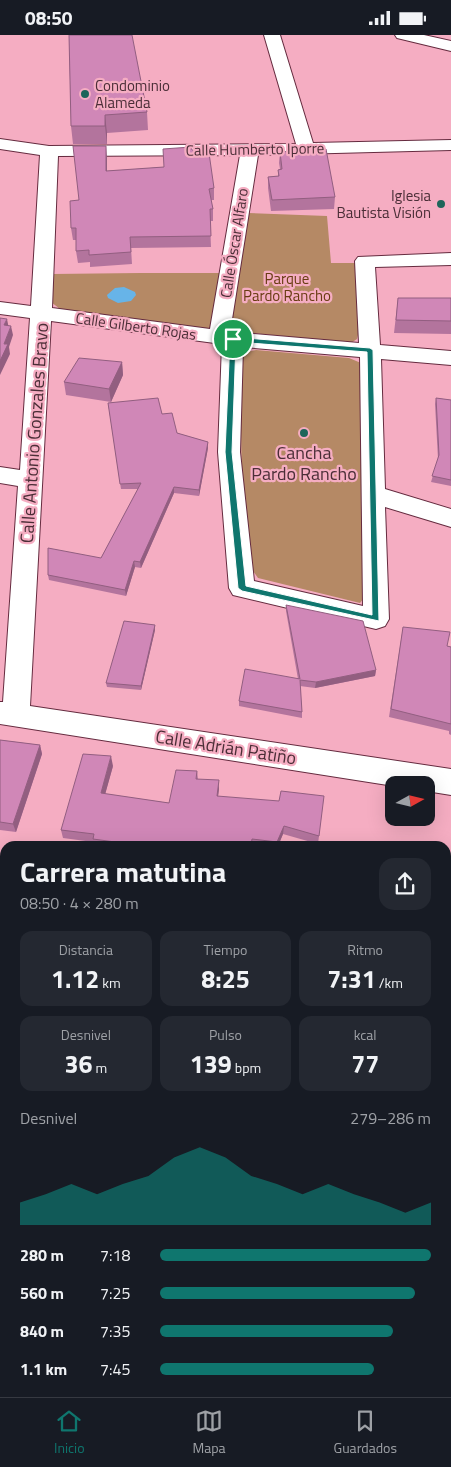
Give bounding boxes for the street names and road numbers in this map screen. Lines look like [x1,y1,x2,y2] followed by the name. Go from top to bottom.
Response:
[186,136,324,162] street label: Calle Humberto Iporre
[214,186,254,299] street label: Calle Óscar Alfaro
[74,306,198,346] street label: Calle Gilberto Rojas
[13,322,55,544] street label: Calle Antonio Gonzales Bravo
[154,723,298,771] street label: Calle Adrián Patiño

